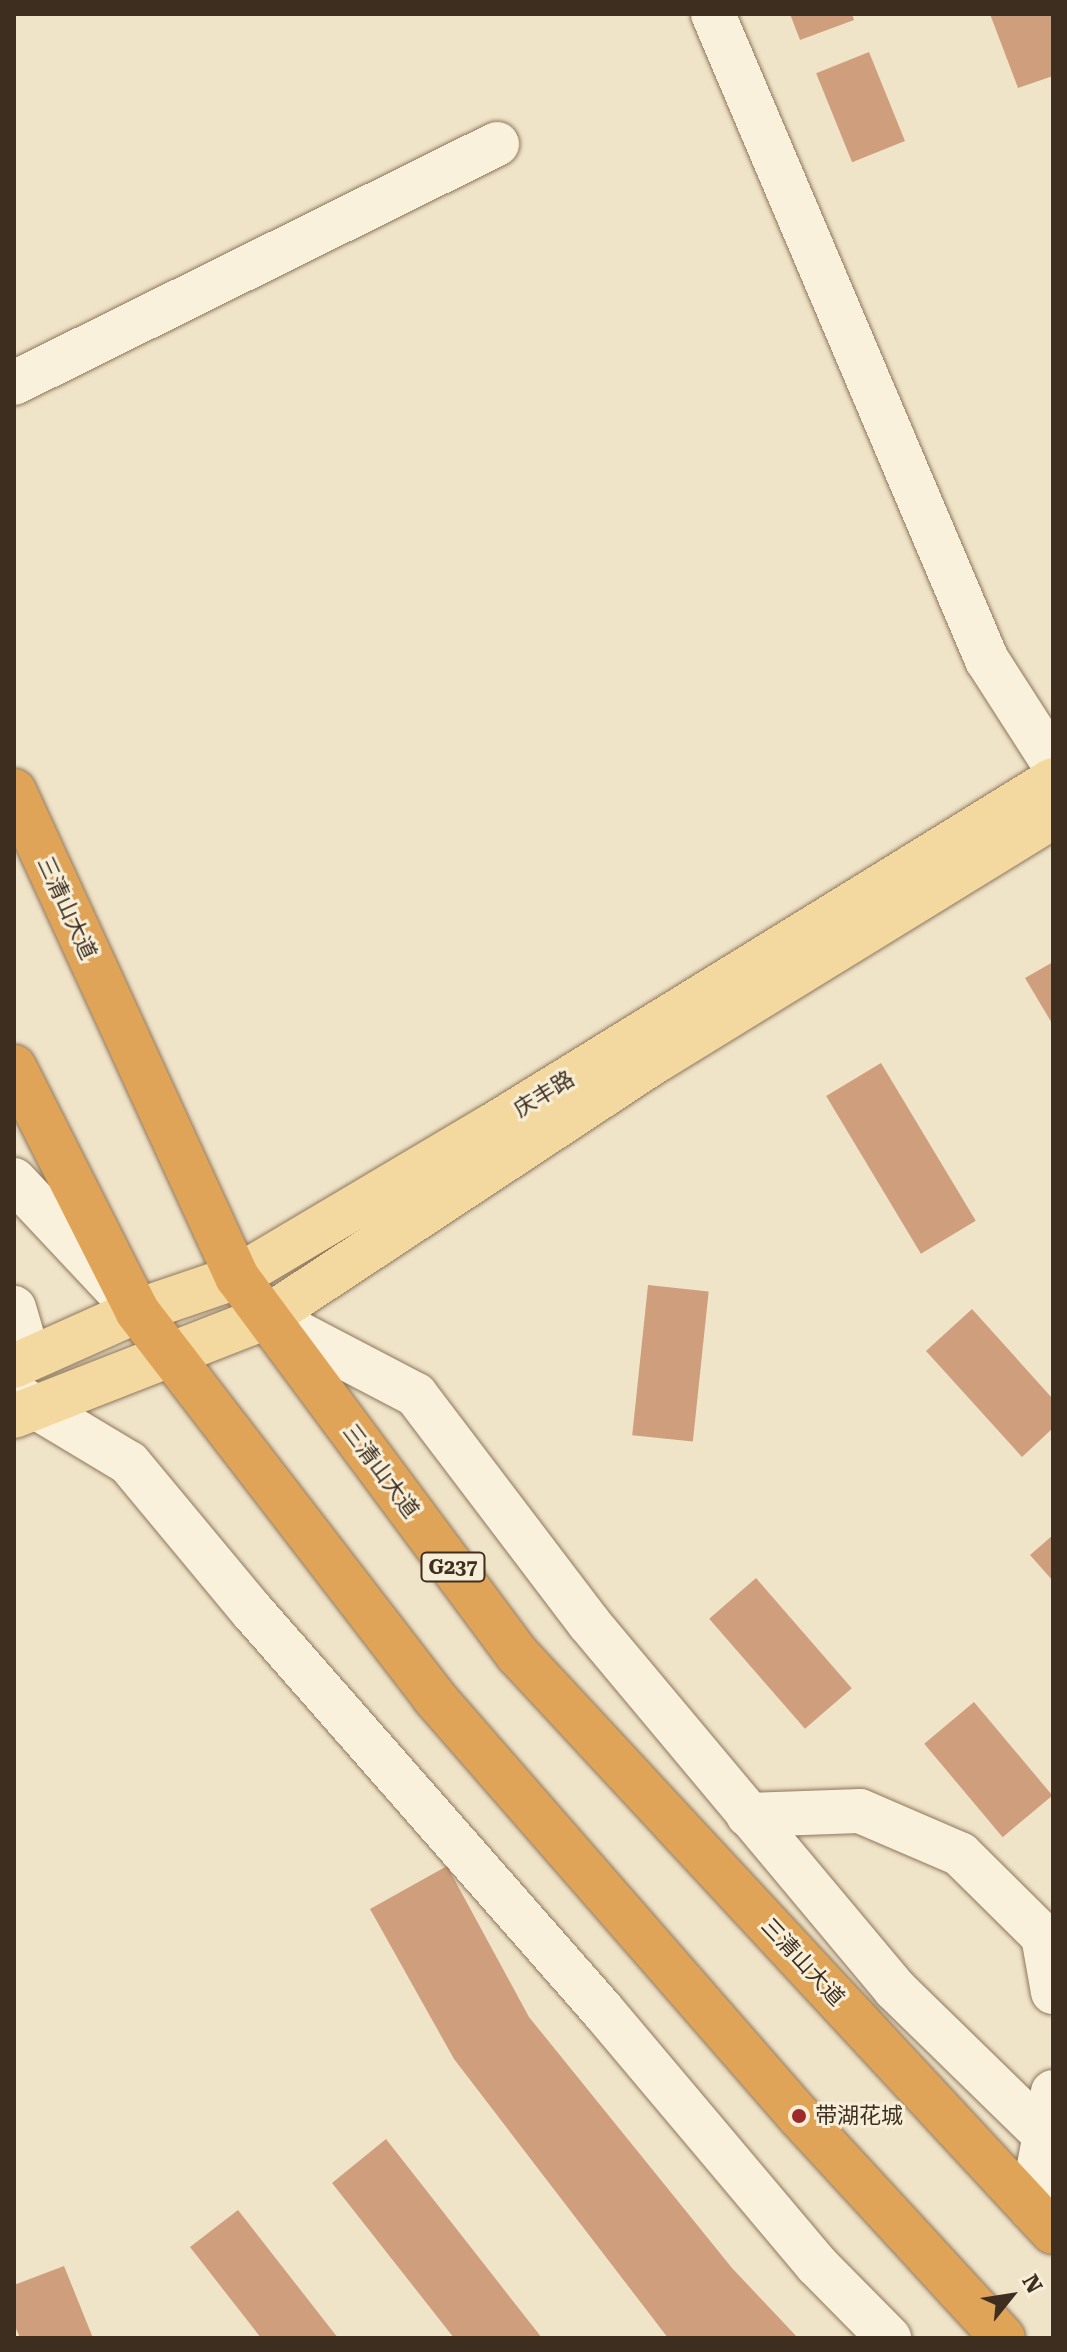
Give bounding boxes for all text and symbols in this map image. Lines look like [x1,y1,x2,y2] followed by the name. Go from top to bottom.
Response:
[32,853,102,963] street label: 三清山大道
[509,1065,579,1123] street label: 庆丰路
[337,1419,425,1523] street label: 三清山大道
[419,1551,487,1583] road number: G237
[756,1913,850,2011] street label: 三清山大道
[815,2103,903,2129] place label: 带湖花城
[790,2107,808,2125] marker: 带湖花城
[971,2256,1051,2336] north arrow
[1017,2270,1047,2297] text: N

